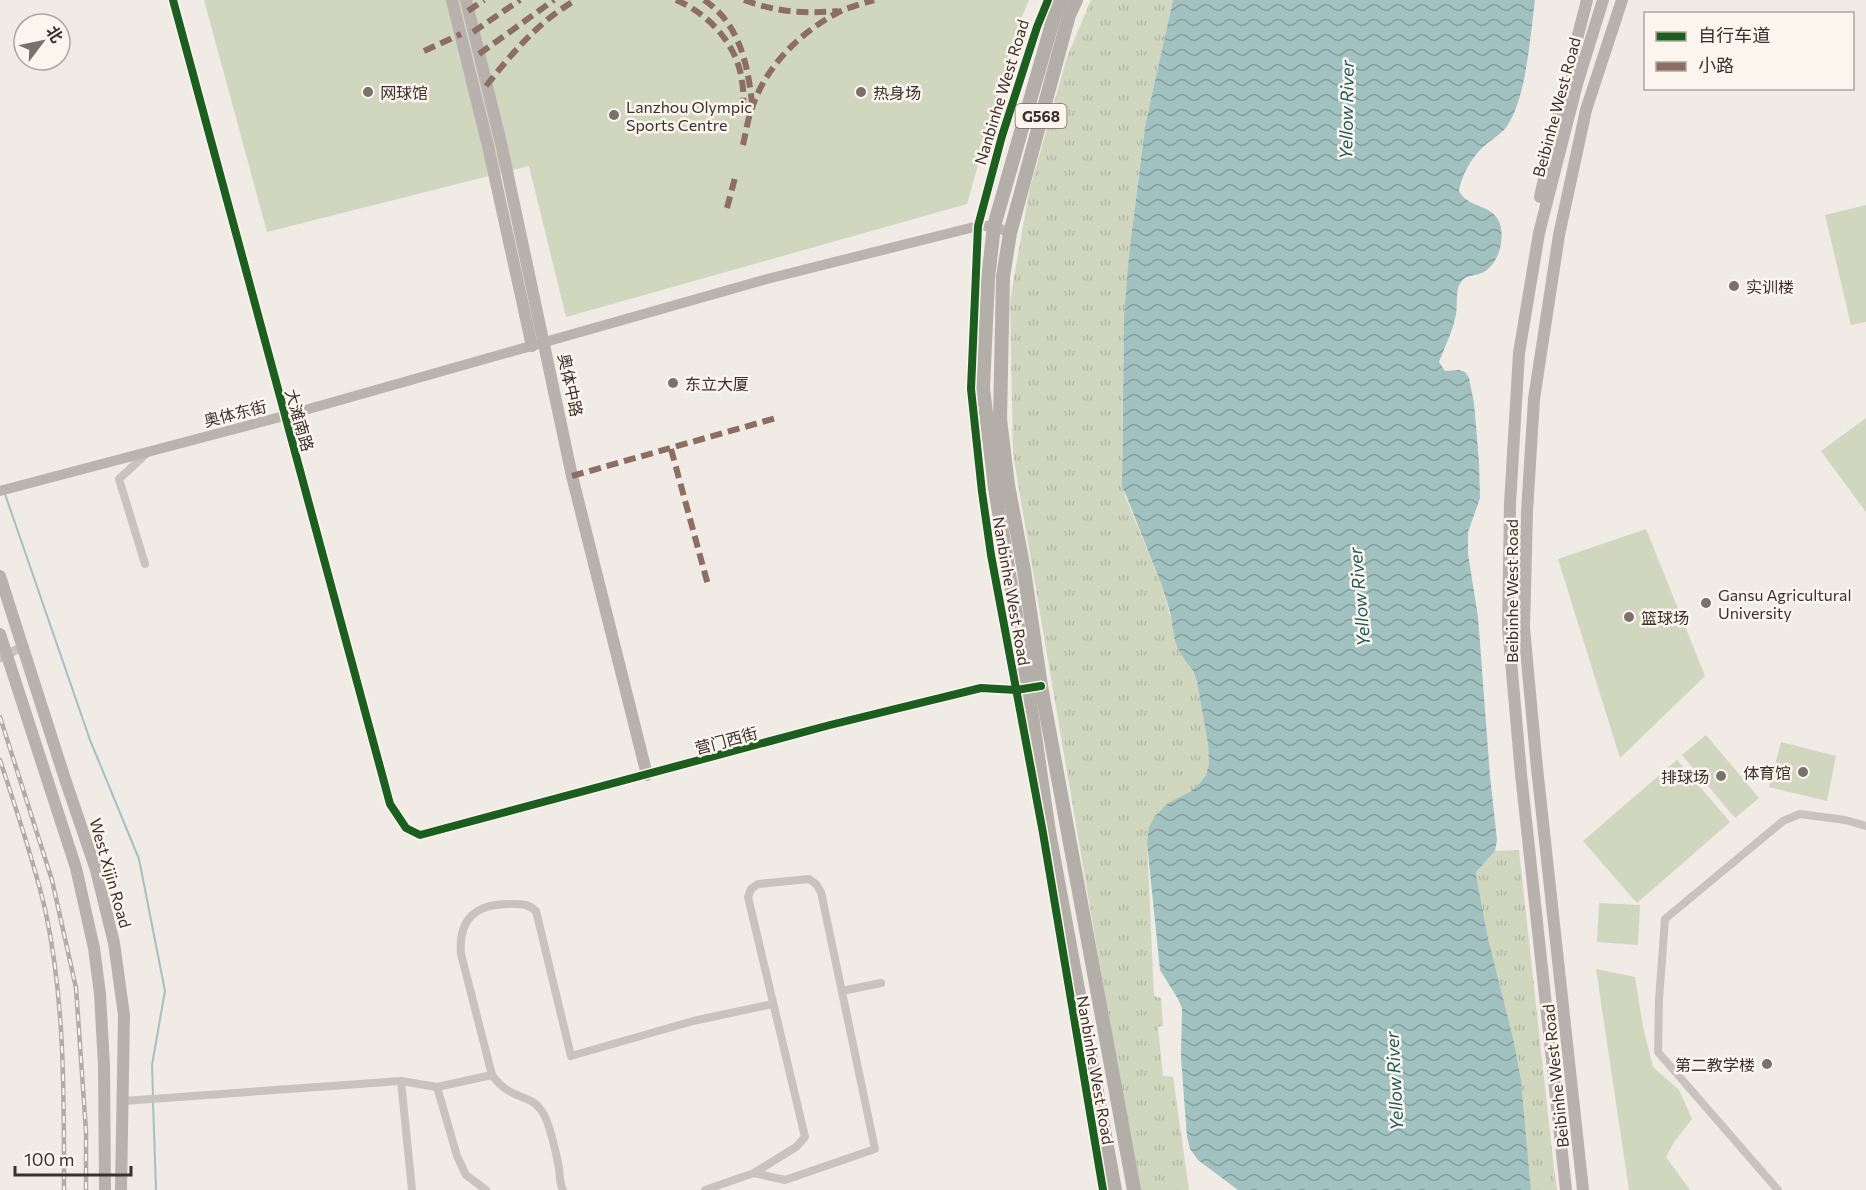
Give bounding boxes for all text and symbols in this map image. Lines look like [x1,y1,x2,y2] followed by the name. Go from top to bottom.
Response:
[12,12,72,72] north arrow
[1644,12,1854,90] legend
[970,17,1032,167] street label: Nanbinhe West Road
[43,22,67,46] text: 北
[1698,24,1770,46] text: 自行车道
[1528,35,1584,179] street label: Beibinhe West Road
[1698,54,1734,76] text: 小路
[1334,59,1358,160] water label: Yellow River
[380,83,428,102] place label: 网球馆
[873,83,921,102] place label: 热身场
[361,85,375,99] marker: 网球馆
[854,85,868,99] marker: 热身场
[626,97,752,134] place label: Lanzhou Olympic Sports Centre
[1016,104,1066,128] road number: G568
[607,108,621,122] marker: Lanzhou Olympic Sports Centre
[1746,277,1794,296] place label: 实训楼
[1727,279,1741,293] marker: 实训楼
[555,352,587,418] street label: 奥体中路
[685,374,749,393] place label: 东立大厦
[666,376,680,390] marker: 东立大厦
[282,387,318,453] street label: 大滩南路
[202,396,268,430] street label: 奥体东街
[990,515,1034,667] street label: Nanbinhe West Road
[1502,519,1521,663] street label: Beibinhe West Road
[1344,546,1374,647] water label: Yellow River
[1718,585,1851,622] place label: Gansu Agricultural University
[1699,596,1713,610] marker: Gansu Agricultural University
[1641,608,1689,627] place label: 篮球场
[1622,610,1636,624] marker: 篮球场
[693,723,759,757] street label: 营门西街
[1743,763,1791,782] place label: 体育馆
[1796,765,1810,779] marker: 体育馆
[1661,767,1709,786] place label: 排球场
[1714,769,1728,783] marker: 排球场
[86,816,136,930] street label: West Xijin Road
[1074,994,1118,1146] street label: Nanbinhe West Road
[1538,1003,1572,1149] street label: Beibinhe West Road
[1380,1030,1408,1131] water label: Yellow River
[1675,1055,1755,1074] place label: 第二教学楼
[1760,1057,1774,1071] marker: 第二教学楼
[15,1139,130,1177] scale bar
[24,1148,74,1170] text: 100 m

